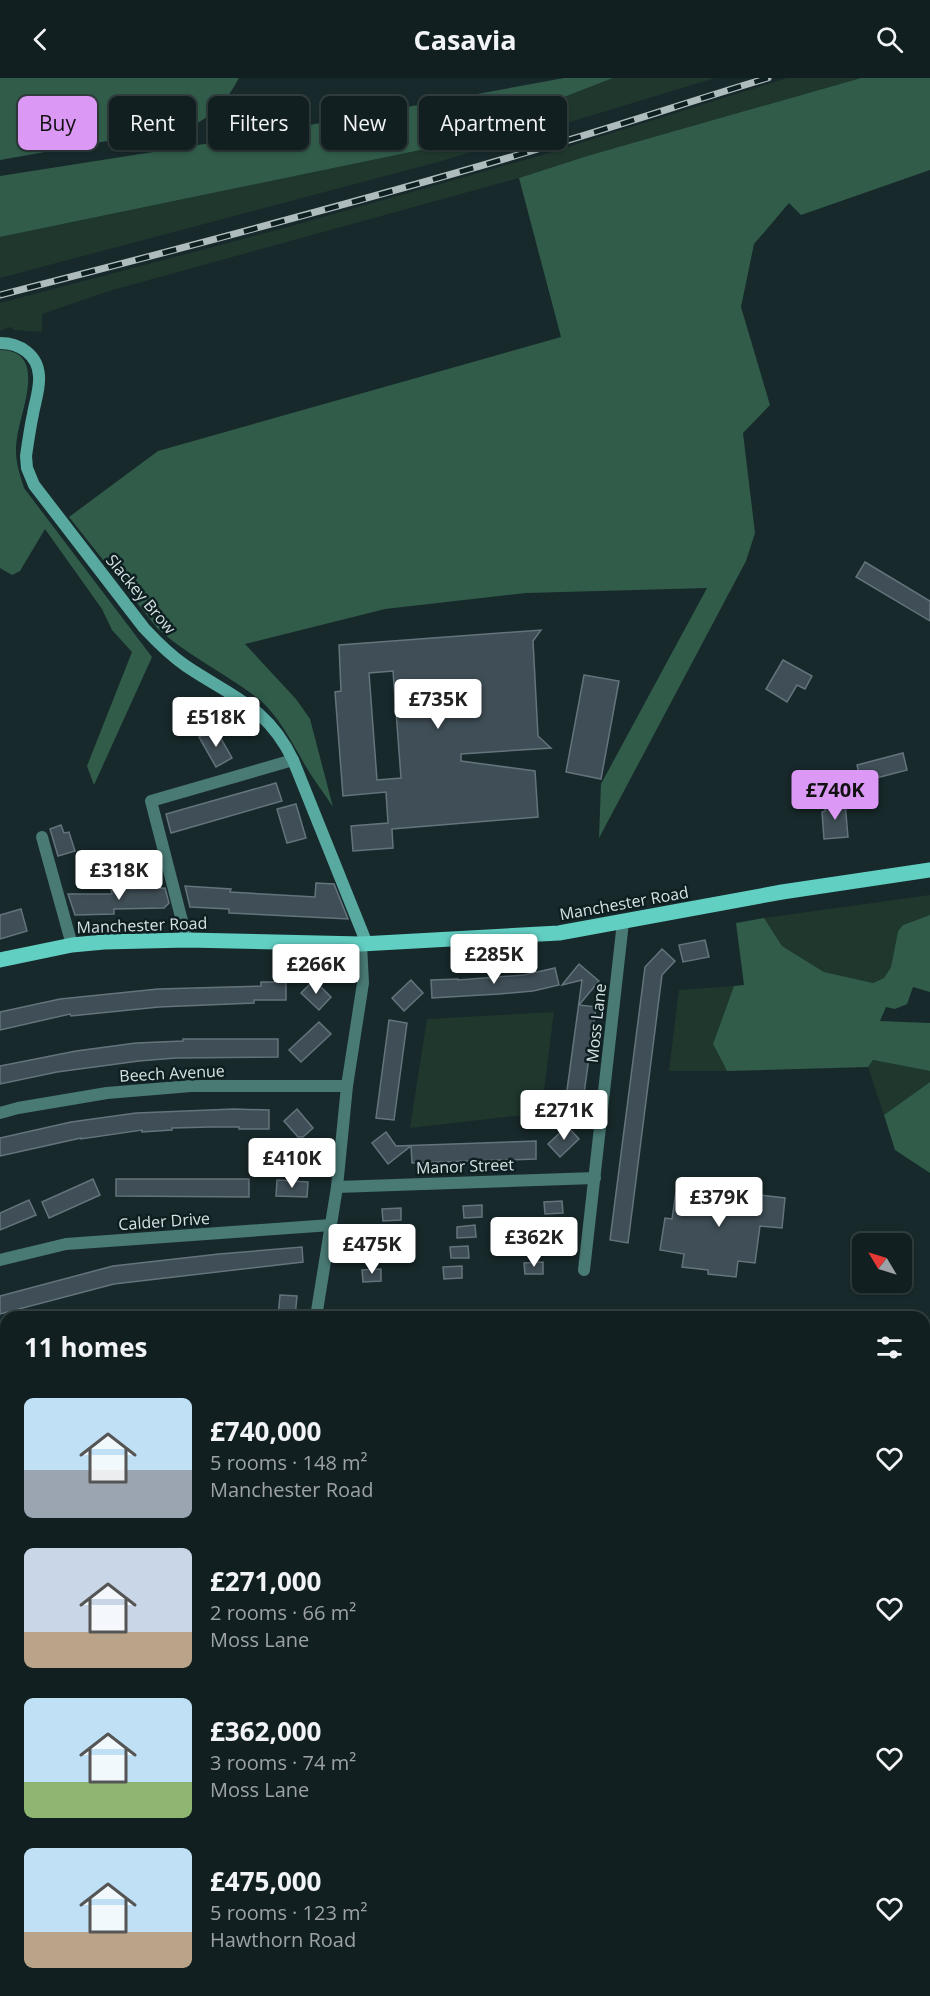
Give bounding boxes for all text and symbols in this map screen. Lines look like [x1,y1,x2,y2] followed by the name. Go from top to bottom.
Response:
[413,21,517,58] text: Casavia
[24,23,57,56] icon: back
[873,23,906,56] icon: search
[18,96,97,150] chip: Buy
[109,96,196,150] chip: Rent
[208,96,309,150] chip: Filters
[321,96,407,150] chip: New
[419,96,567,150] chip: Apartment
[101,549,181,639] street label: Slackey Brow
[396,679,480,730] pin: £735K
[408,685,468,712] text: £735K
[174,697,258,748] pin: £518K
[186,703,246,730] text: £518K
[793,770,877,821] pin: £740K
[805,776,865,803] text: £740K
[77,850,161,901] pin: £318K
[89,856,149,883] text: £318K
[558,881,690,925] street label: Manchester Road
[76,912,208,938] street label: Manchester Road
[452,934,536,985] pin: £285K
[464,940,524,967] text: £285K
[274,944,358,995] pin: £266K
[286,950,346,977] text: £266K
[581,982,611,1064] street label: Moss Lane
[119,1059,225,1087] street label: Beech Avenue
[522,1090,606,1141] pin: £271K
[534,1096,594,1123] text: £271K
[250,1138,334,1189] pin: £410K
[262,1144,322,1171] text: £410K
[416,1153,515,1179] street label: Manor Street
[677,1177,761,1228] pin: £379K
[689,1183,749,1210] text: £379K
[118,1207,210,1235] street label: Calder Drive
[492,1217,576,1268] pin: £362K
[504,1223,564,1250] text: £362K
[330,1224,414,1275] pin: £475K
[342,1230,402,1257] text: £475K
[852,1233,912,1293] north arrow
[852,1233,912,1293] map controls
[24,1329,148,1365] text: 11 homes
[873,1331,906,1364] icon: filters
[210,1413,321,1449] text: £740,000
[72,1422,144,1494] icon: home
[873,1442,906,1475] icon: heart
[210,1449,368,1476] text: 5 rooms · 148 m²
[210,1476,373,1503] text: Manchester Road
[210,1563,321,1599] text: £271,000
[72,1572,144,1644] icon: home
[873,1592,906,1625] icon: heart
[210,1599,356,1626] text: 2 rooms · 66 m²
[210,1626,309,1653] text: Moss Lane
[210,1713,321,1749] text: £362,000
[72,1722,144,1794] icon: home
[873,1742,906,1775] icon: heart
[210,1749,356,1776] text: 3 rooms · 74 m²
[210,1776,309,1803] text: Moss Lane
[210,1863,321,1899] text: £475,000
[72,1872,144,1944] icon: home
[873,1892,906,1925] icon: heart
[210,1899,368,1926] text: 5 rooms · 123 m²
[210,1926,356,1953] text: Hawthorn Road

